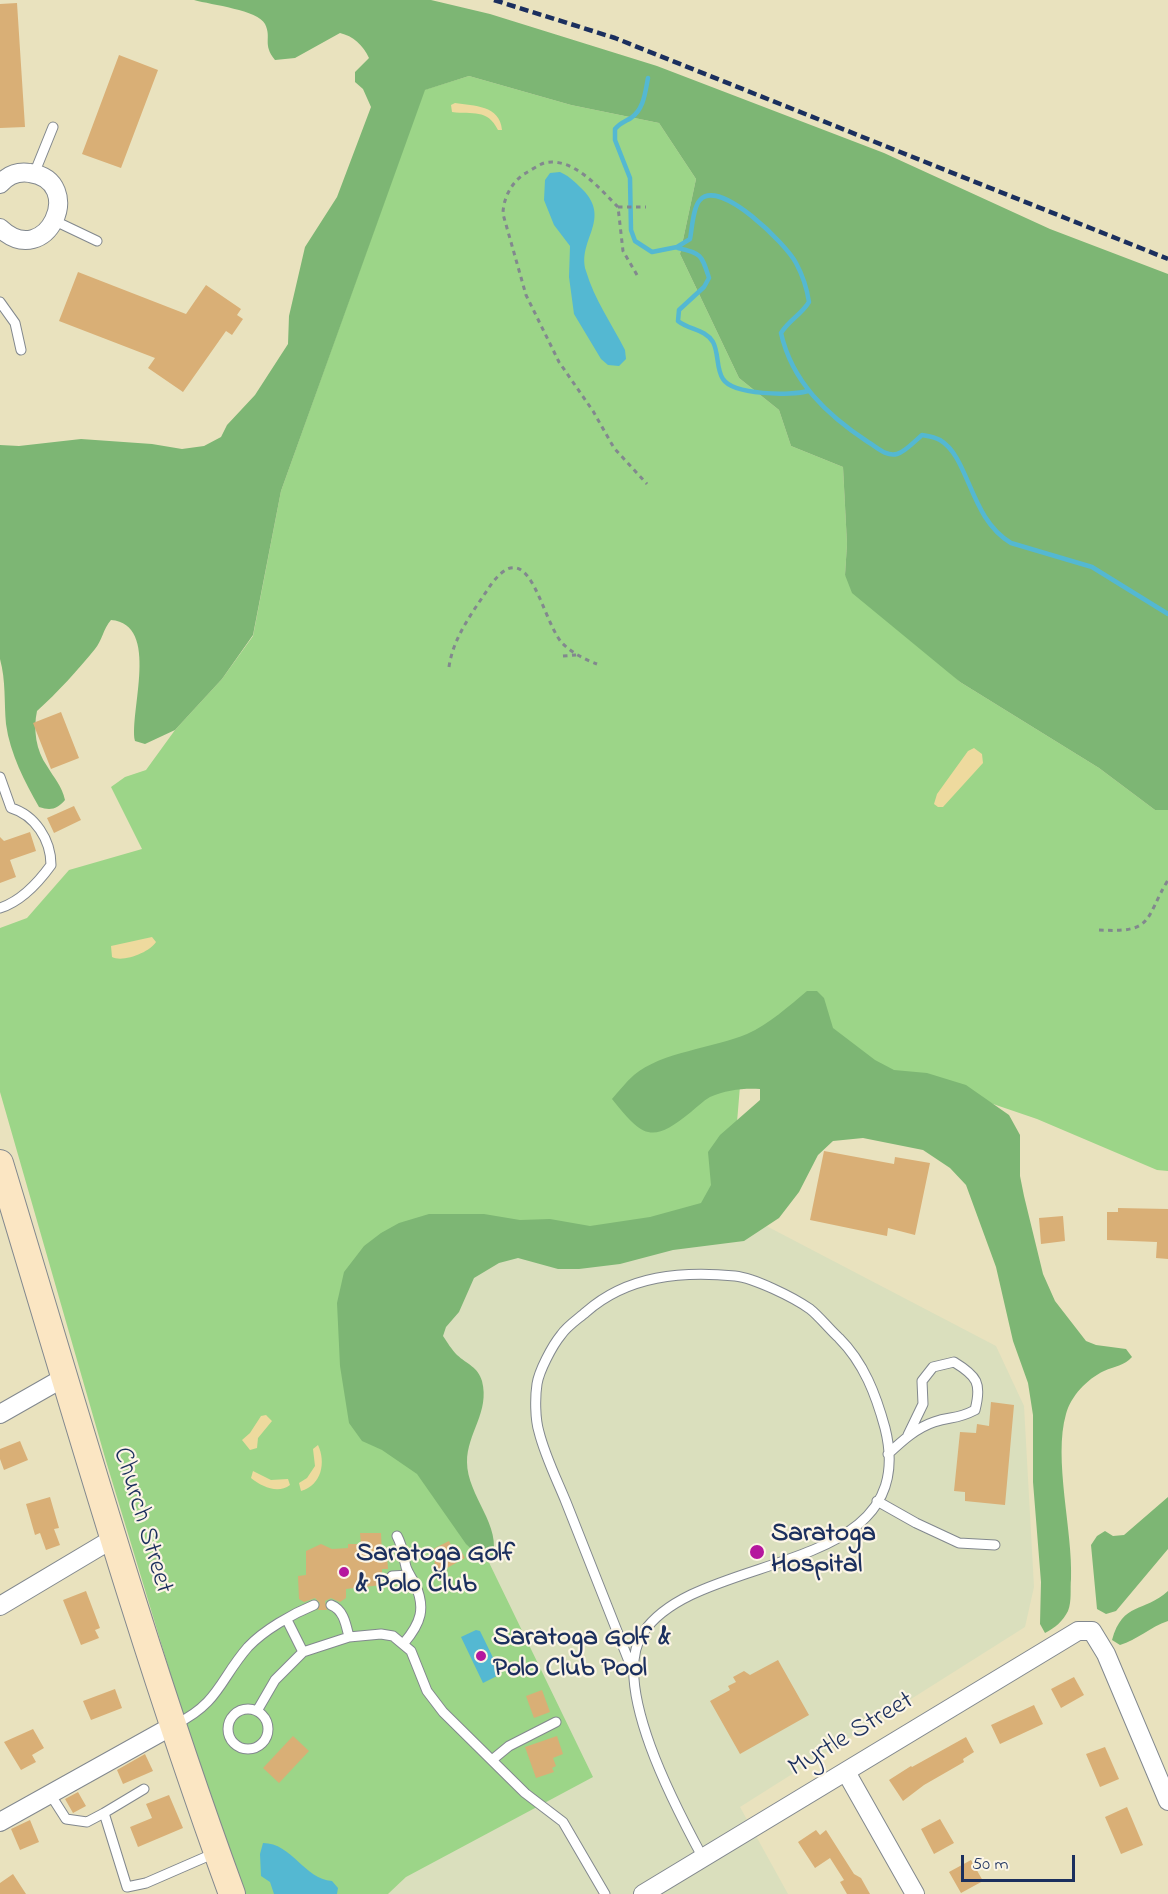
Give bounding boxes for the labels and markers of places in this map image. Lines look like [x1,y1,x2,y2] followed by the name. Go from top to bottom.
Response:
[771,1520,876,1583] place label: Saratoga Hospital
[356,1540,515,1603] place label: Saratoga Golf & Polo Club
[748,1543,766,1561] marker: Saratoga Hospital
[337,1565,351,1579] marker: Saratoga Golf & Polo Club
[493,1624,671,1687] place label: Saratoga Golf & Polo Club Pool
[474,1649,488,1663] marker: Saratoga Golf & Polo Club Pool

